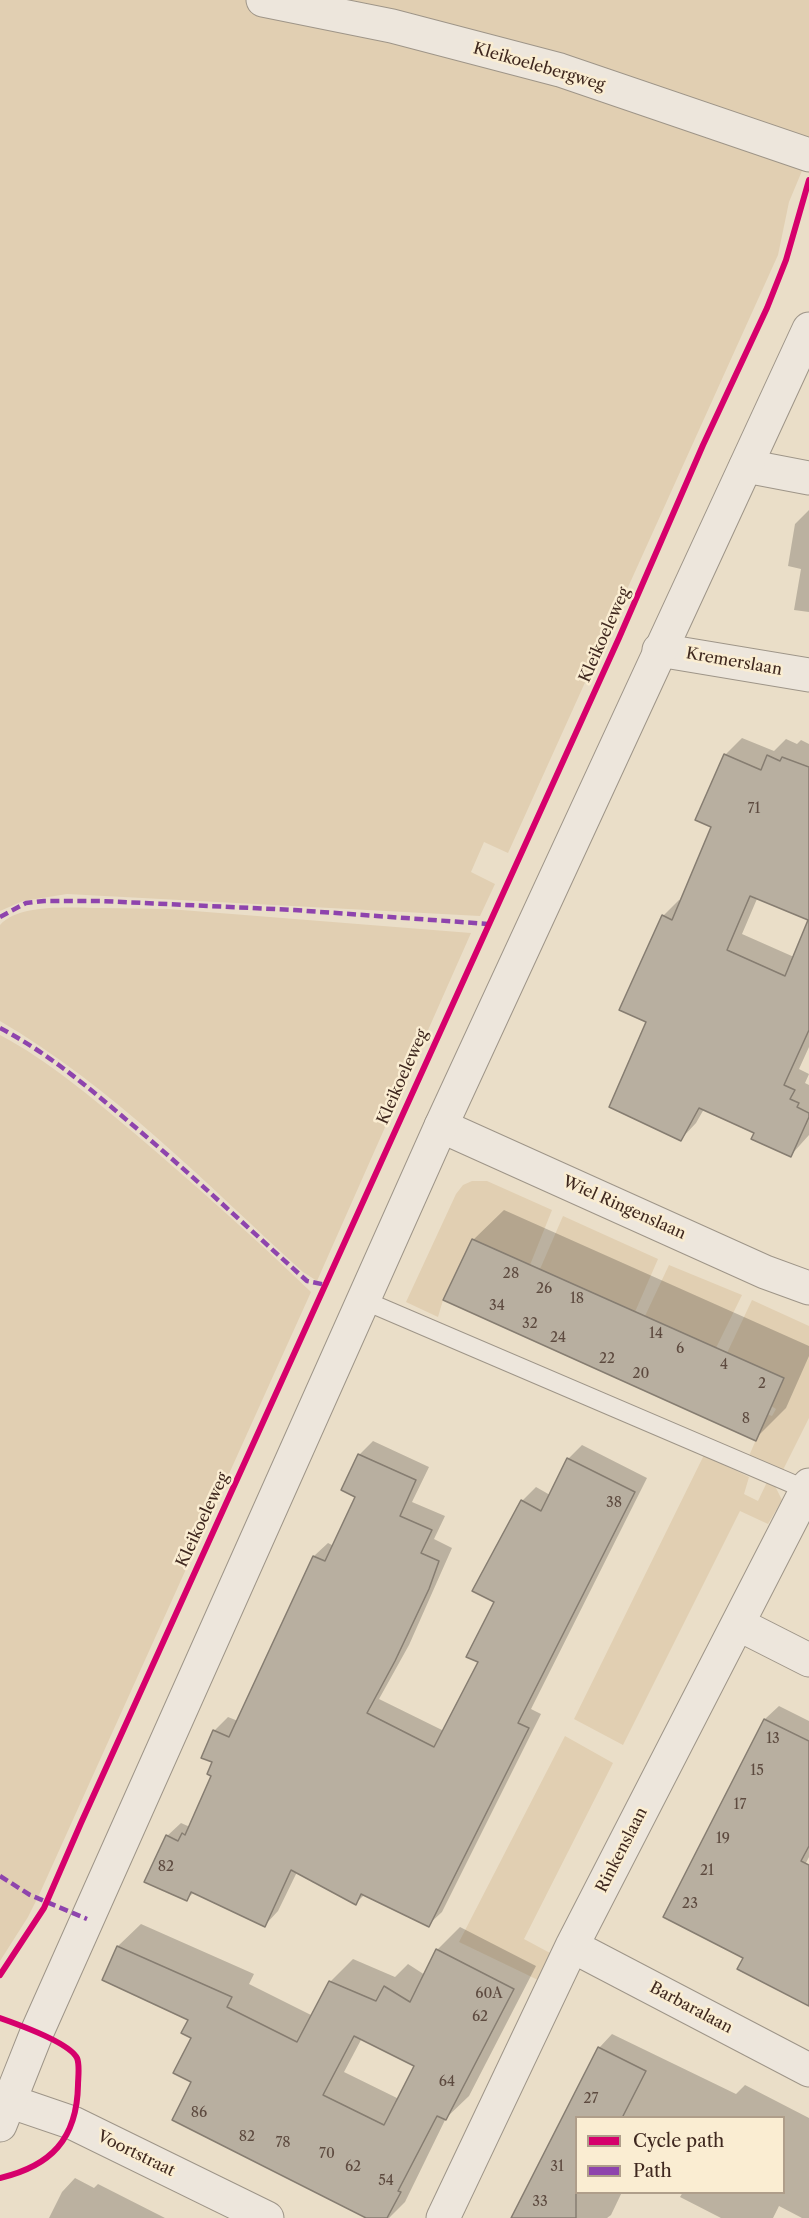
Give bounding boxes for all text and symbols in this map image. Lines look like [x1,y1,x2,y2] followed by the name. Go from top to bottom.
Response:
[471,39,607,95] street label: Kleikoelebergweg
[575,584,635,686] street label: Kleikoeleweg
[684,644,784,680] street label: Kremerslaan
[748,801,760,817] house number: 71
[373,1026,433,1128] street label: Kleikoeleweg
[559,1172,689,1244] street label: Wiel Ringenslaan
[503,1266,519,1282] house number: 28
[536,1281,552,1297] house number: 26
[570,1291,584,1307] house number: 18
[489,1298,505,1314] house number: 34
[522,1316,538,1332] house number: 32
[649,1326,663,1342] house number: 14
[550,1330,566,1346] house number: 24
[676,1341,684,1357] house number: 6
[599,1351,615,1367] house number: 22
[720,1357,728,1373] house number: 4
[633,1366,649,1382] house number: 20
[758,1376,766,1392] house number: 2
[742,1411,750,1427] house number: 8
[173,1470,233,1570] street label: Kleikoeleweg
[606,1495,622,1511] house number: 38
[766,1731,780,1747] house number: 13
[750,1763,764,1779] house number: 15
[734,1797,746,1813] house number: 17
[592,1804,652,1896] street label: Rinkenslaan
[716,1831,730,1847] house number: 19
[158,1859,174,1875] house number: 82
[700,1863,714,1879] house number: 21
[682,1896,698,1912] house number: 23
[646,1978,736,2038] street label: Barbaralaan
[475,1986,503,2002] house number: 60A
[472,2009,488,2025] house number: 62
[439,2074,455,2090] house number: 64
[584,2091,598,2107] house number: 27
[191,2105,207,2121] house number: 86
[575,2116,785,2194] legend
[94,2127,178,2181] street label: Voortstraat
[239,2129,255,2145] house number: 82
[633,2130,724,2152] text: Cycle path
[275,2135,291,2151] house number: 78
[319,2146,335,2162] house number: 70
[345,2159,361,2175] house number: 62
[550,2159,564,2175] house number: 31
[633,2160,672,2182] text: Path
[378,2173,394,2189] house number: 54
[532,2194,548,2210] house number: 33

